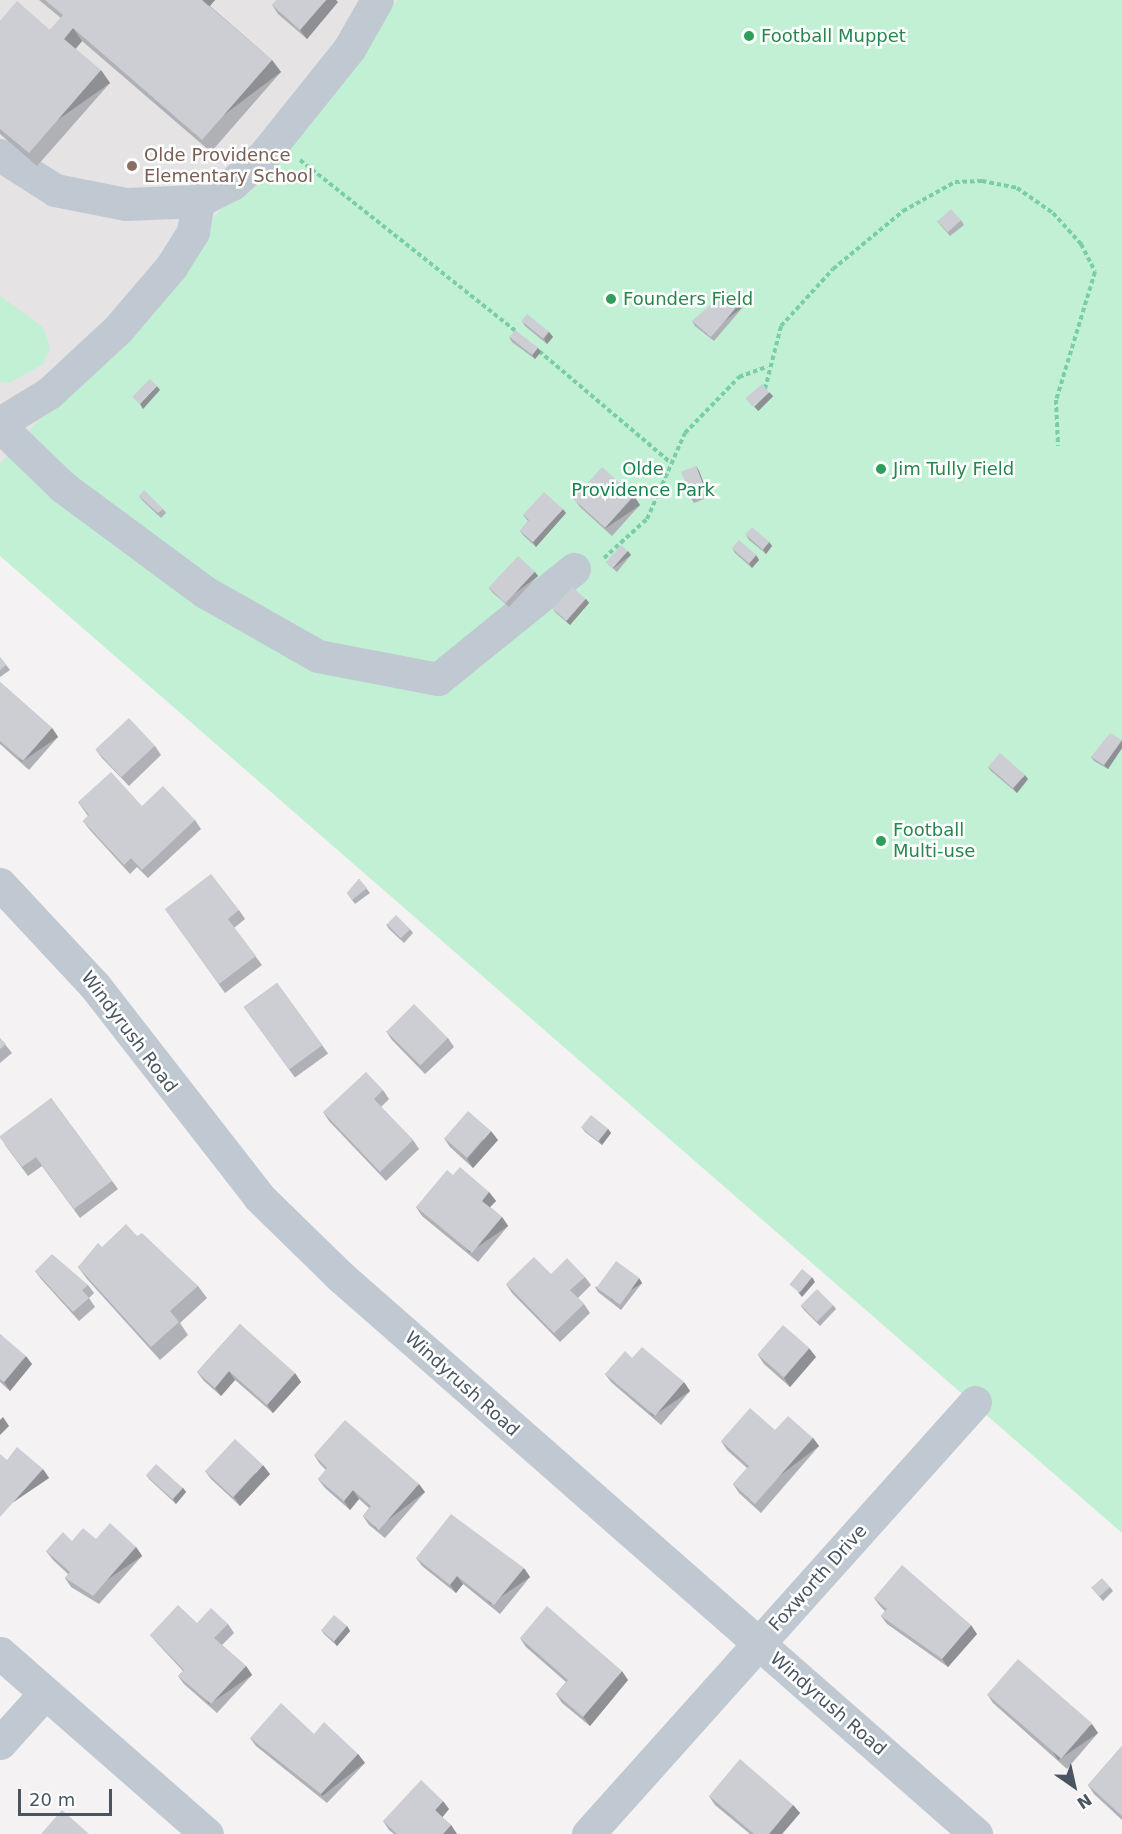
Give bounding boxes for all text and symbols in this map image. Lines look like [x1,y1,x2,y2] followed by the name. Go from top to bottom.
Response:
[761,25,906,47] place label: Football Muppet
[742,29,756,43] marker: Football Muppet
[144,145,313,188] place label: Olde Providence Elementary School
[125,159,139,173] marker: Olde Providence Elementary School
[623,288,753,310] place label: Founders Field
[604,292,618,306] marker: Founders Field
[893,458,1014,480] place label: Jim Tully Field
[571,459,715,502] park label: Olde Providence Park
[874,462,888,476] marker: Jim Tully Field
[893,820,975,862] place label: Football Multi-use
[874,834,888,848] marker: Football Multi-use
[76,967,182,1097] street label: Windyrush Road
[400,1327,524,1441] street label: Windyrush Road
[764,1520,872,1636] street label: Foxworth Drive
[766,1648,890,1760] street label: Windyrush Road
[1044,1756,1104,1816] north arrow
[21,1777,116,1815] scale bar
[29,1789,75,1810] text: 20 m
[1073,1790,1095,1813] text: N

